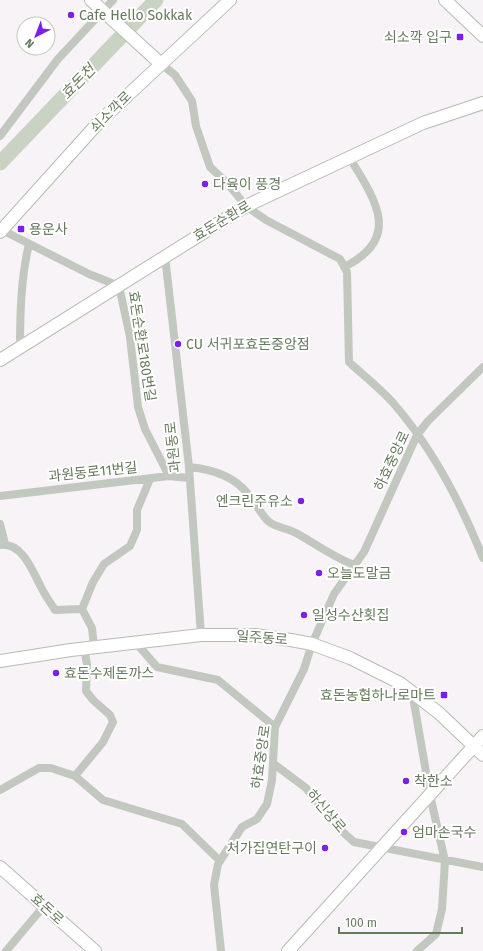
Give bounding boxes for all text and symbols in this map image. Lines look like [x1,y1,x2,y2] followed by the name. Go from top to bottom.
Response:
[79,7,193,24] place label: Cafe Hello Sokkak
[66,10,76,20] marker: Cafe Hello Sokkak
[16,16,56,56] north arrow
[384,29,452,46] place label: 쇠소깍 입구
[455,32,465,42] marker: 쇠소깍 입구
[23,36,37,50] text: N
[57,59,100,103] water label: 효돈천
[87,88,135,136] street label: 쇠소깍로
[213,176,281,193] place label: 다육이 풍경
[200,179,210,189] marker: 다육이 풍경
[190,197,254,245] street label: 효돈순환로
[29,221,68,238] place label: 용운사
[16,224,26,234] marker: 용운사
[125,289,159,403] street label: 효돈순환로180번길
[186,336,310,353] place label: CU 서귀포효돈중앙점
[173,339,183,349] marker: CU 서귀포효돈중앙점
[162,420,184,474] street label: 과원동로
[371,428,413,494] street label: 하효중앙로
[48,459,138,485] street label: 과원동로11번길
[216,493,293,510] place label: 엔크린주유소
[296,496,306,506] marker: 엔크린주유소
[327,565,392,582] place label: 오늘도말금
[314,568,324,578] marker: 오늘도말금
[312,607,389,624] place label: 일성수산횟집
[299,610,309,620] marker: 일성수산횟집
[236,628,288,648] street label: 일주동로
[64,665,154,682] place label: 효돈수제돈까스
[51,668,61,678] marker: 효돈수제돈까스
[320,687,436,704] place label: 효돈농협하나로마트
[439,690,449,700] marker: 효돈농협하나로마트
[248,724,274,790] street label: 하효중앙로
[414,773,453,790] place label: 착한소
[401,776,411,786] marker: 착한소
[303,786,349,836] street label: 하신상로
[412,824,477,841] place label: 엄마손국수
[399,827,409,837] marker: 엄마손국수
[227,840,317,857] place label: 처가집연탄구이
[320,843,330,853] marker: 처가집연탄구이
[27,890,67,928] street label: 효돈로
[339,909,462,935] scale bar
[345,916,377,930] text: 100 m

